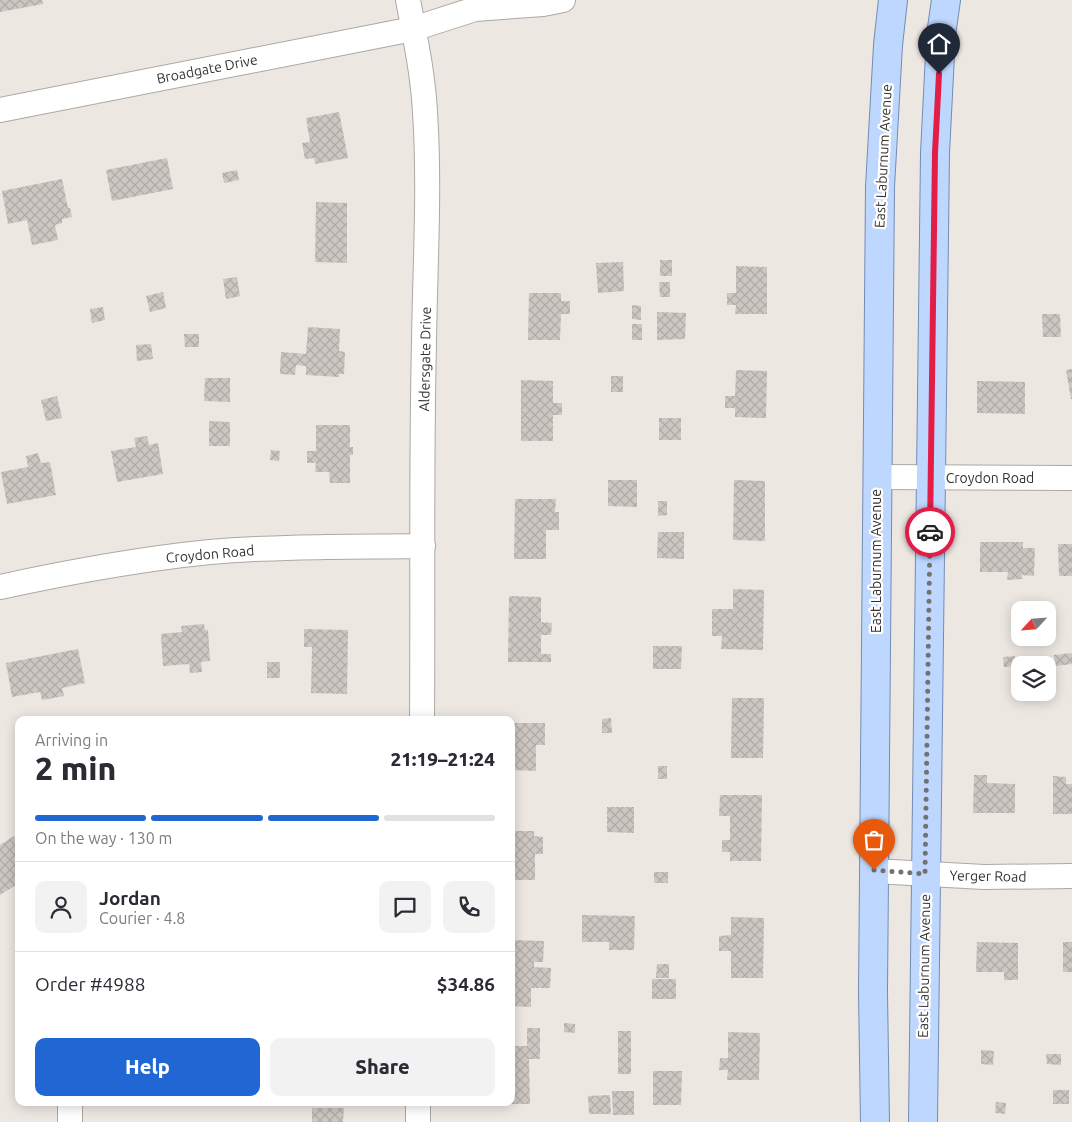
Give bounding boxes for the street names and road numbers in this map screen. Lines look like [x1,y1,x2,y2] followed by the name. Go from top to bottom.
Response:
[155,51,259,87] street label: Broadgate Drive
[871,84,895,228] street label: East Laburnum Avenue
[416,306,434,412] street label: Aldersgate Drive
[946,470,1034,486] street label: Croydon Road
[868,489,884,633] street label: East Laburnum Avenue
[165,542,255,566] street label: Croydon Road
[949,867,1027,885] street label: Yerger Road
[915,894,933,1038] street label: East Laburnum Avenue

